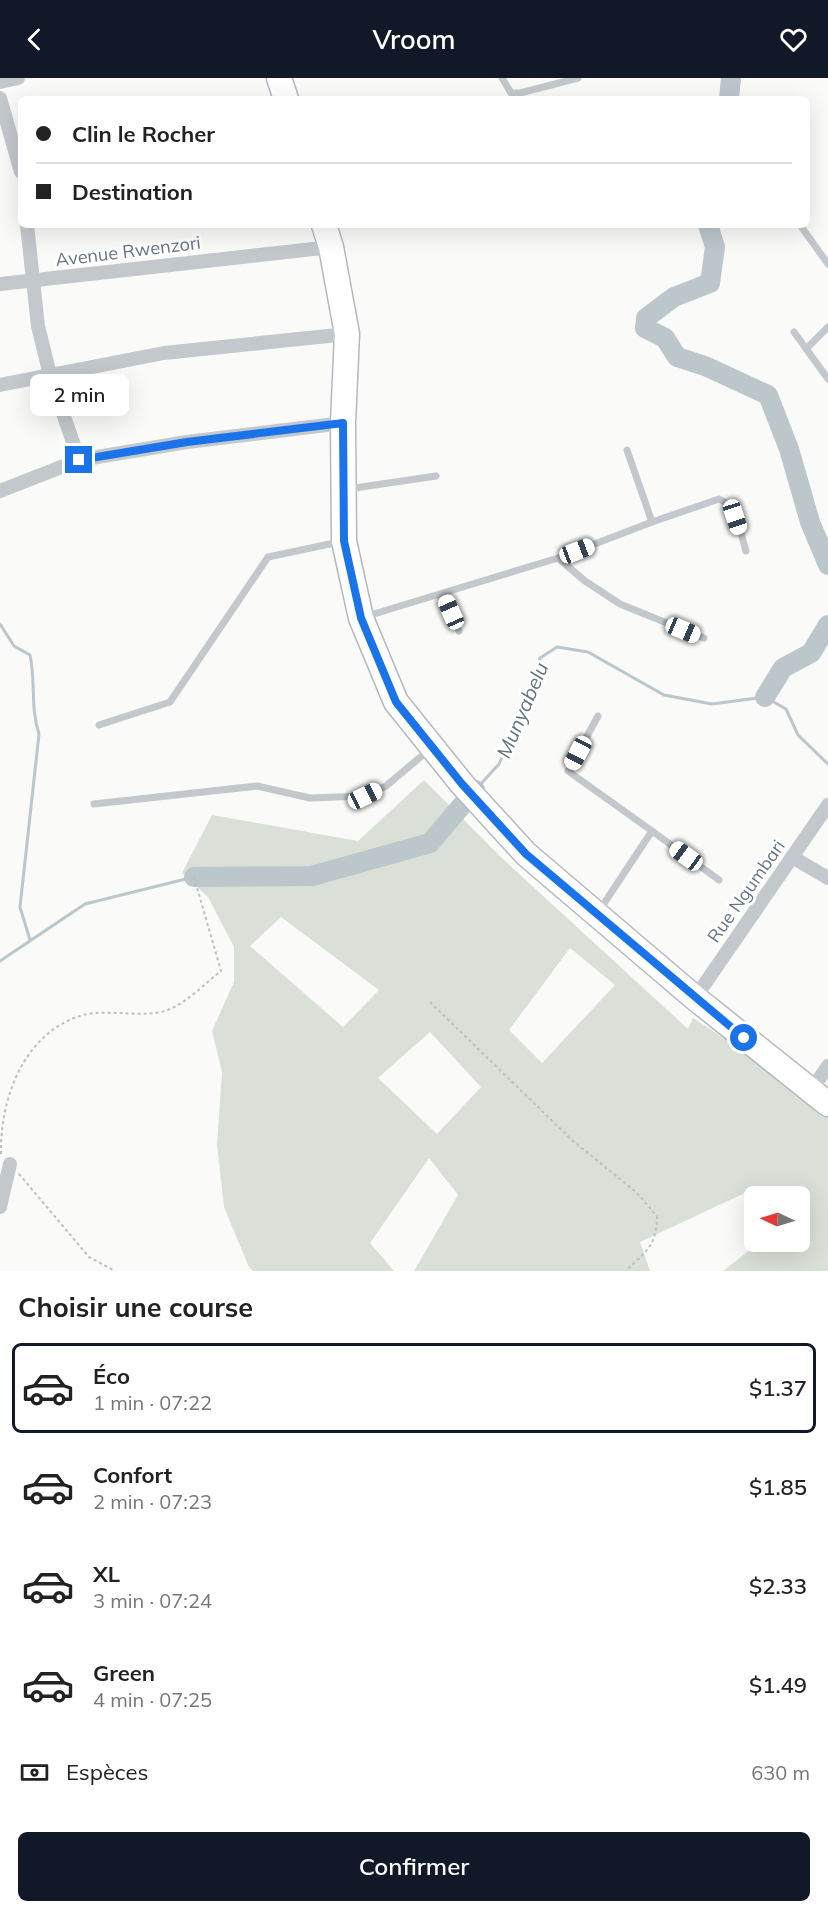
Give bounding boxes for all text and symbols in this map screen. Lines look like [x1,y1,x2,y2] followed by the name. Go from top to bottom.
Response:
[373,22,455,56] text: Vroom
[18,23,51,56] icon: back
[777,23,810,56] icon: heart
[72,120,215,148] text: Clin le Rocher
[72,178,193,206] text: Destination
[54,231,202,271] street label: Avenue Rwenzori
[29,373,128,415] callout: 2 min
[54,382,105,407] text: 2 min
[65,446,92,473] route end
[721,497,749,537] car
[557,536,597,566] car
[435,592,467,632] car
[663,615,703,645] car
[491,658,553,762] water label: Munyabelu
[562,733,594,773] car
[345,780,385,812] car
[702,835,790,947] street label: Rue Ngumbari
[666,838,706,874] car
[730,1024,757,1051] route start
[744,1186,810,1252] north arrow
[744,1186,810,1252] map controls
[18,1290,253,1324] text: Choisir une course
[21,1361,75,1415] icon: car
[93,1362,130,1390] text: Éco
[749,1374,807,1402] text: $1.37
[93,1390,212,1415] text: 1 min · 07:22
[21,1460,75,1514] icon: car
[93,1461,172,1489] text: Confort
[749,1473,807,1501] text: $1.85
[93,1489,212,1514] text: 2 min · 07:23
[21,1559,75,1613] icon: car
[93,1560,120,1588] text: XL
[749,1572,807,1600] text: $2.33
[93,1588,212,1613] text: 3 min · 07:24
[21,1658,75,1712] icon: car
[93,1659,155,1687] text: Green
[749,1671,807,1699] text: $1.49
[93,1687,212,1712] text: 4 min · 07:25
[18,1756,51,1789] icon: cash
[66,1758,148,1786] text: Espèces
[751,1760,810,1785] text: 630 m
[18,1832,810,1901] button: Confirmer

